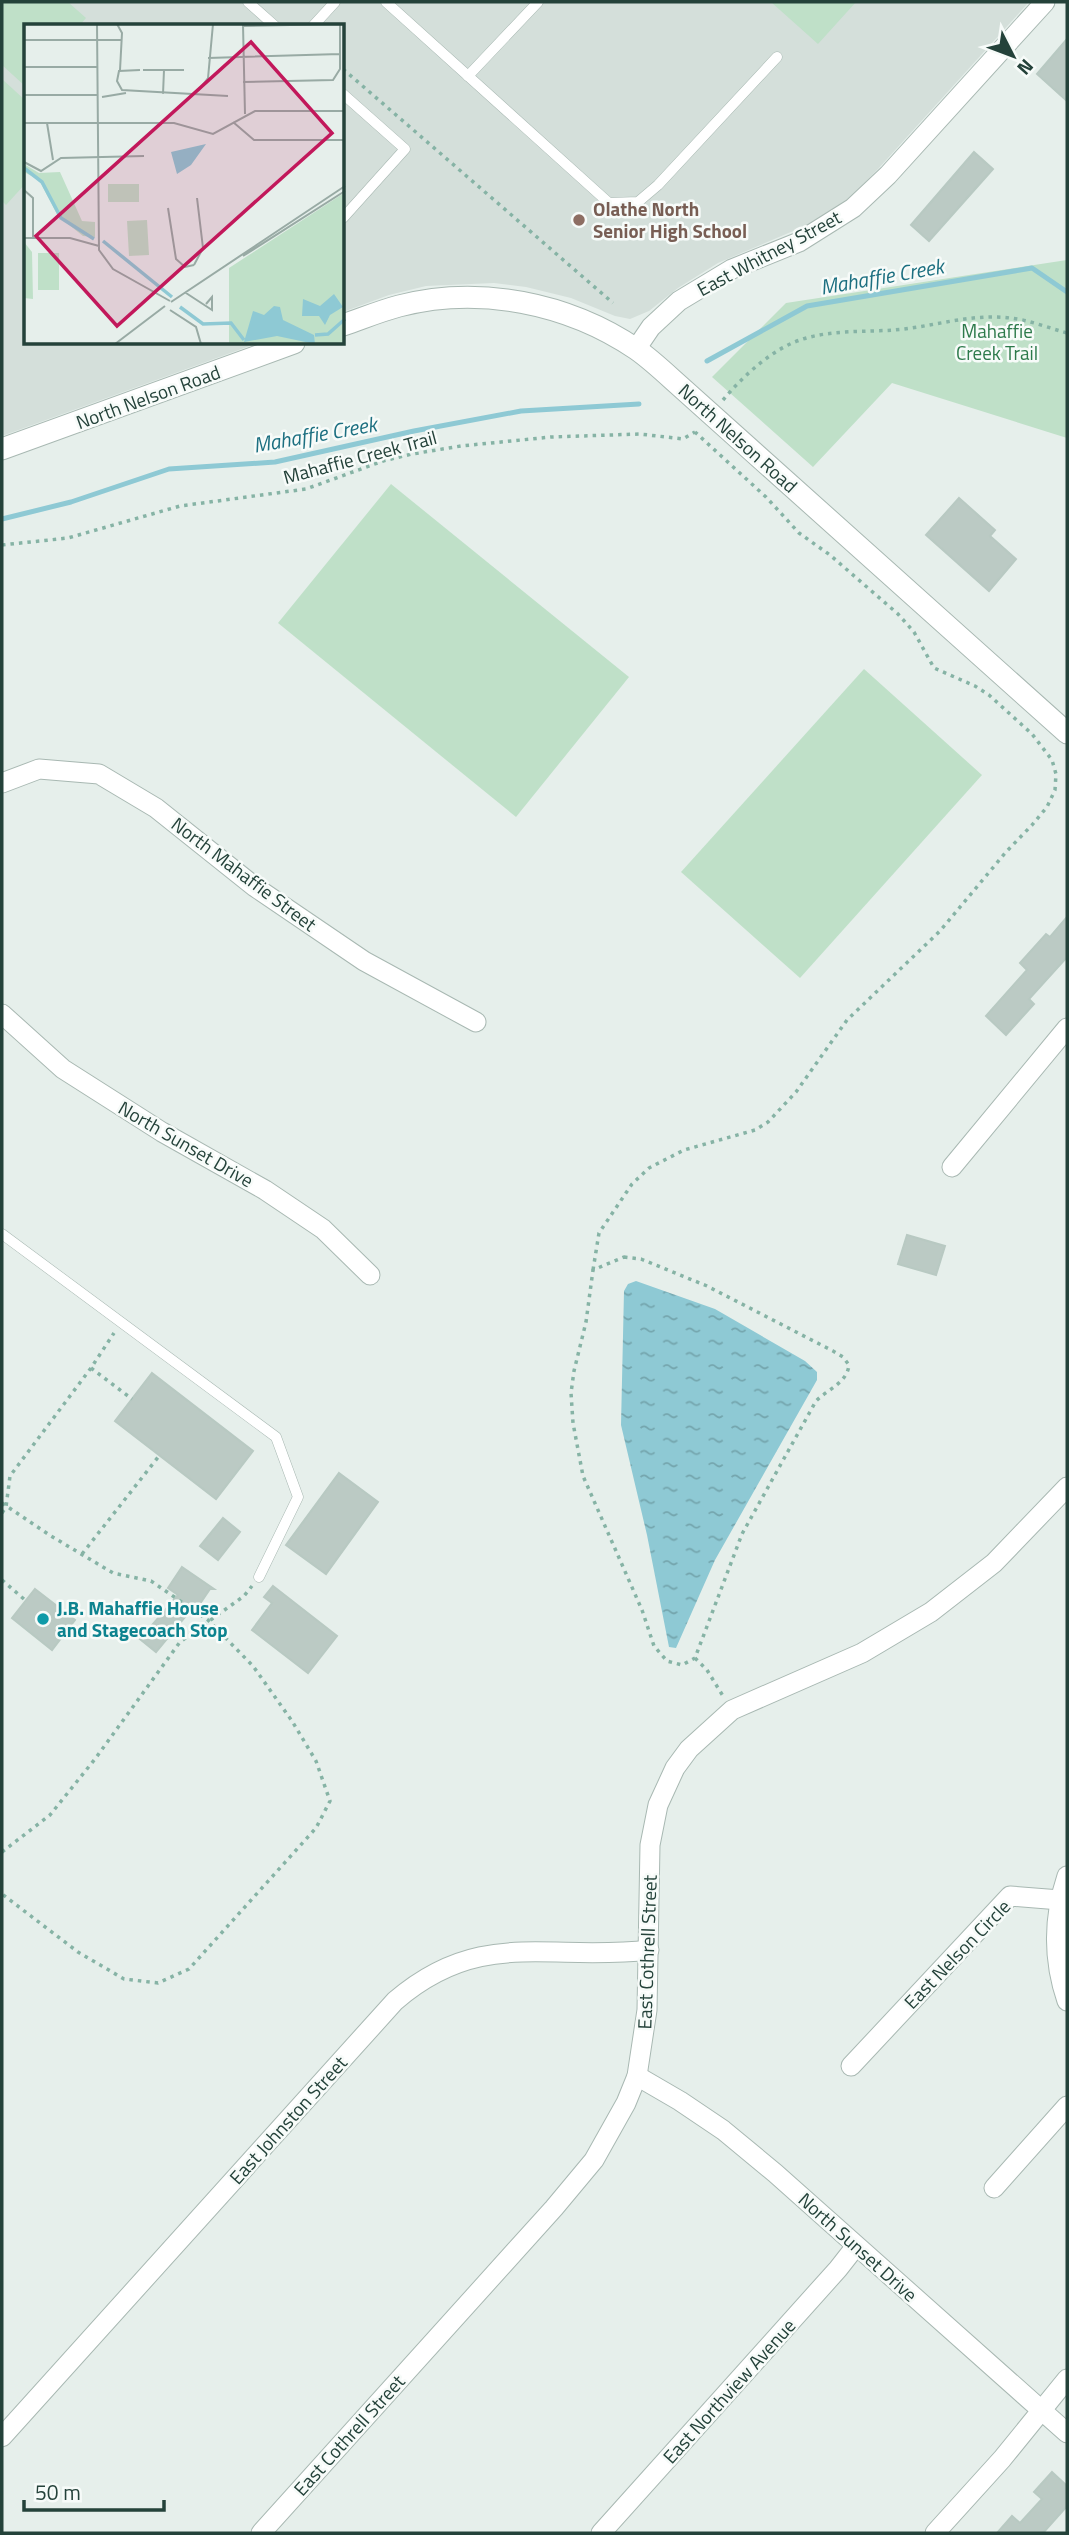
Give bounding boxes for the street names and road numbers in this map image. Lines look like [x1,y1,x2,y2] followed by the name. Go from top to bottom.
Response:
[692,202,846,303] street label: East Whitney Street
[72,357,224,436] street label: North Nelson Road
[672,376,804,499] street label: North Nelson Road
[280,422,440,491] street label: Mahaffie Creek Trail
[166,809,323,938] street label: North Mahaffie Street
[113,1093,259,1194] street label: North Sunset Drive
[629,1874,664,2030] street label: East Cothrell Street
[897,1892,1017,2015] street label: East Nelson Circle
[222,2049,354,2190] street label: East Johnston Street
[792,2185,924,2308] street label: North Sunset Drive
[655,2312,802,2470] street label: East Northview Avenue
[286,2367,411,2502] street label: East Cothrell Street

